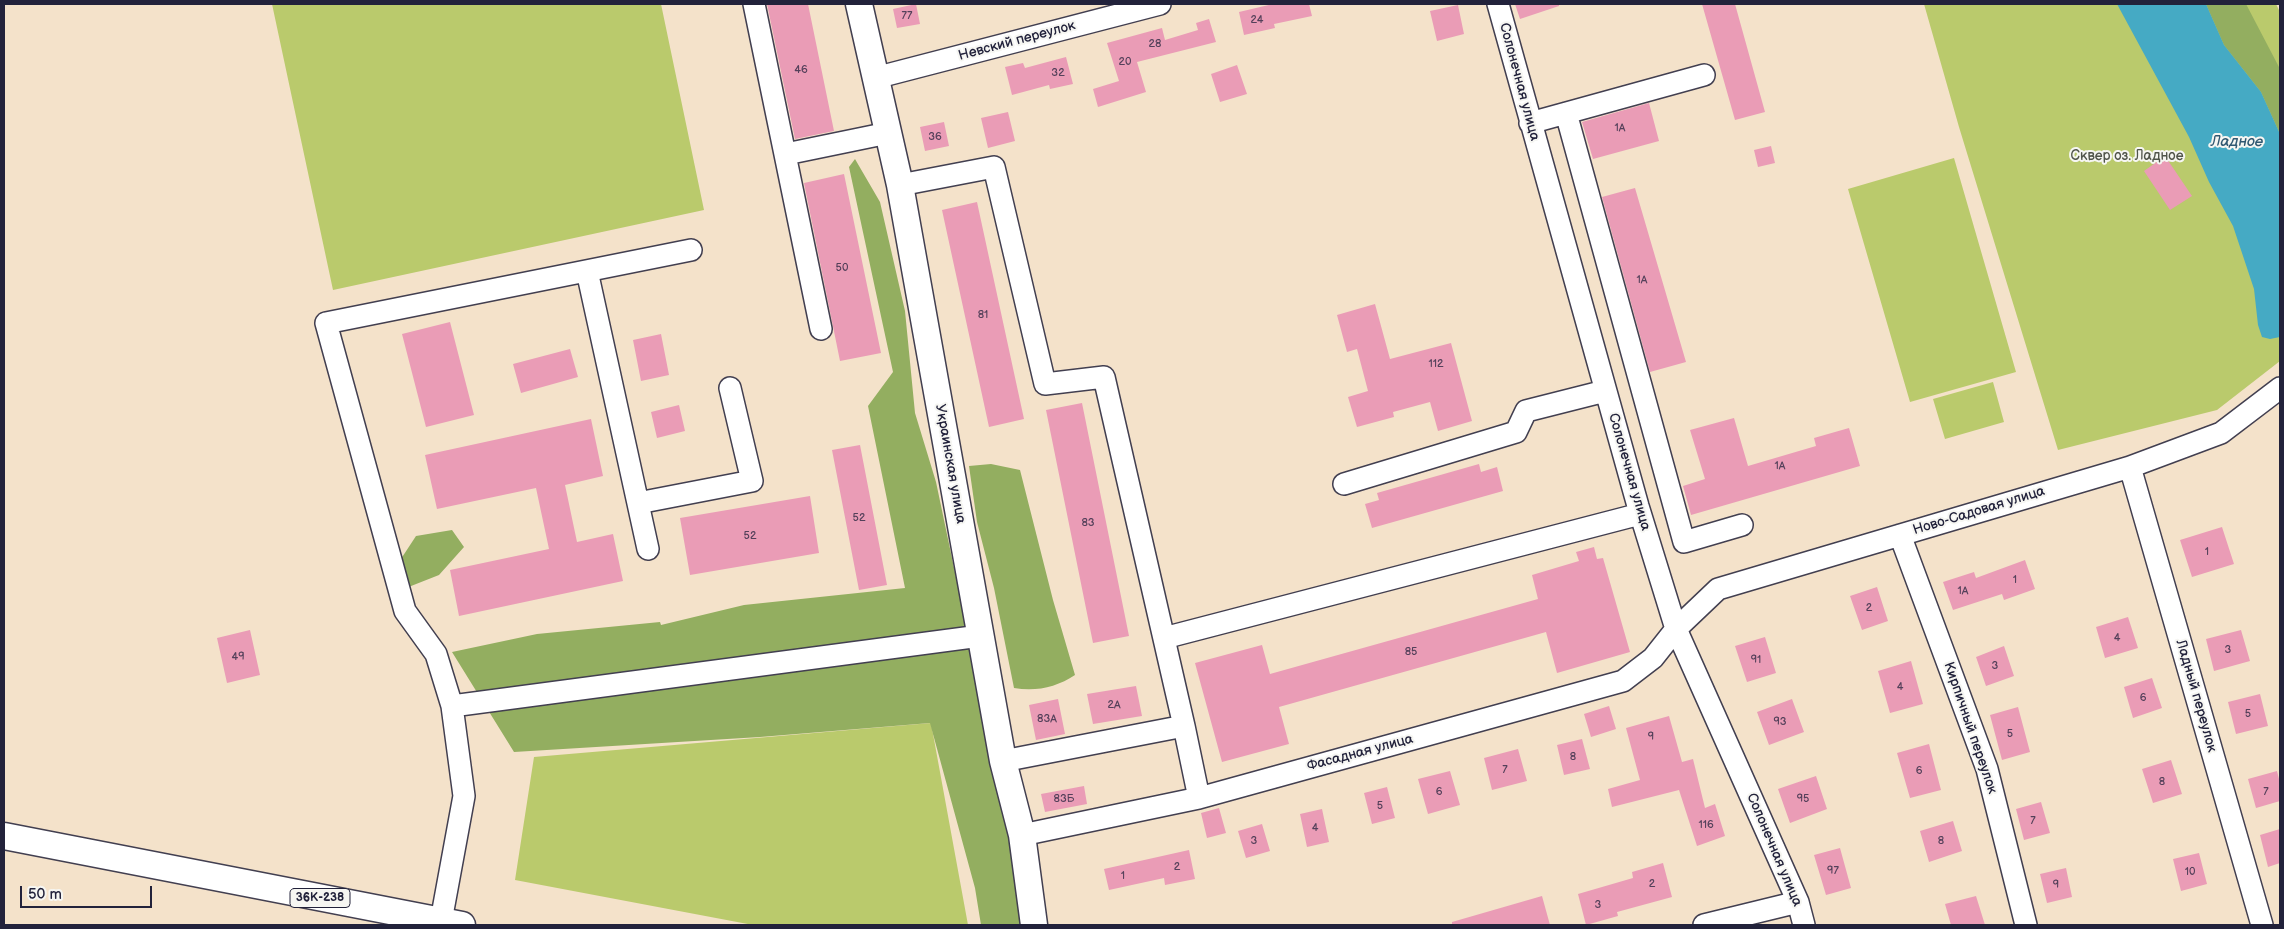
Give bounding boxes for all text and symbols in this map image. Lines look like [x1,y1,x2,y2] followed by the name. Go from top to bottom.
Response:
[902,9,912,23] house number: 77
[1250,13,1264,27] house number: 24
[957,17,1077,65] street label: Невский переулок
[1495,21,1543,143] street label: Солонечная улица
[1149,37,1161,51] house number: 28
[1119,55,1131,69] house number: 20
[794,63,808,77] house number: 46
[1051,66,1065,80] house number: 32
[1615,121,1625,135] house number: 1А
[928,130,942,144] house number: 36
[2211,133,2263,151] water label: Ладное
[2071,148,2183,164] park label: Сквер оз. Ладное
[836,261,848,275] house number: 50
[1637,273,1647,287] house number: 1А
[978,308,988,322] house number: 81
[1428,357,1444,371] house number: 112
[931,403,969,525] street label: Украинская улица
[1604,411,1654,533] street label: Солонечная улица
[1775,459,1785,473] house number: 1А
[1911,483,2047,539] street label: Ново-Садовая улица
[853,511,865,525] house number: 52
[1081,516,1095,530] house number: 83
[744,529,756,543] house number: 52
[2205,545,2209,559] house number: 1
[2013,573,2017,587] house number: 1
[1958,584,1968,598] house number: 1А
[1866,601,1872,615] house number: 2
[2114,631,2120,645] house number: 4
[2172,638,2220,754] street label: Ладный переулок
[2225,643,2231,657] house number: 3
[1405,645,1417,659] house number: 85
[231,650,245,664] house number: 49
[1751,653,1761,667] house number: 91
[1992,659,1998,673] house number: 3
[1940,660,2000,796] street label: Кирпичный переулок
[1897,680,1903,694] house number: 4
[2140,691,2146,705] house number: 6
[1107,698,1121,712] house number: 2А
[2245,707,2251,721] house number: 5
[1037,712,1057,726] house number: 83А
[1773,715,1787,729] house number: 93
[2007,727,2013,741] house number: 5
[1648,730,1654,744] house number: 9
[1305,731,1415,775] street label: Фасадная улица
[1570,750,1576,764] house number: 8
[1502,763,1508,777] house number: 7
[1916,764,1922,778] house number: 6
[2159,775,2165,789] house number: 8
[1436,785,1442,799] house number: 6
[2263,785,2269,799] house number: 7
[1743,791,1805,909] street label: Солонечная улица
[1054,792,1074,806] house number: 83Б
[1797,792,1809,806] house number: 95
[1377,799,1383,813] house number: 5
[2030,814,2036,828] house number: 7
[1698,818,1714,832] house number: 116
[1312,821,1318,835] house number: 4
[1251,834,1257,848] house number: 3
[1938,834,1944,848] house number: 8
[1174,860,1180,874] house number: 2
[1827,864,1839,878] house number: 97
[2185,865,2195,879] house number: 10
[1121,869,1125,883] house number: 1
[22,876,155,908] scale bar
[1649,877,1655,891] house number: 2
[2053,878,2059,892] house number: 9
[28,885,62,904] text: 50 m
[290,888,350,908] road number: 36К-238
[1595,898,1601,912] house number: 3

